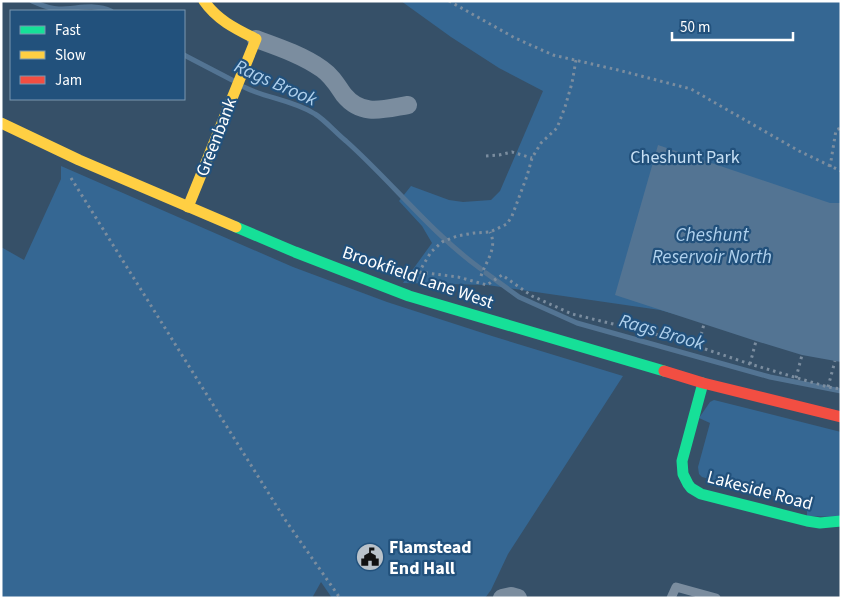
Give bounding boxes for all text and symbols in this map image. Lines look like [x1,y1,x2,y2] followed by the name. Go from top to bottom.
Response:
[10,10,185,100] legend
[672,10,793,42] scale bar
[680,17,710,38] text: 50 m
[55,20,81,41] text: Fast
[55,45,86,66] text: Slow
[230,53,322,114] water label: Rags Brook
[55,70,82,91] text: Jam
[190,94,243,180] street label: Greenbank
[630,145,740,170] park label: Cheshunt Park
[652,222,772,271] water label: Cheshunt Reservoir North
[339,240,497,315] street label: Brookfield Lane West
[616,307,708,358] water label: Rags Brook
[704,464,815,517] street label: Lakeside Road
[389,535,472,581] place label: Flamstead End Hall
[355,542,385,572] public building icon: Flamstead End Hall

